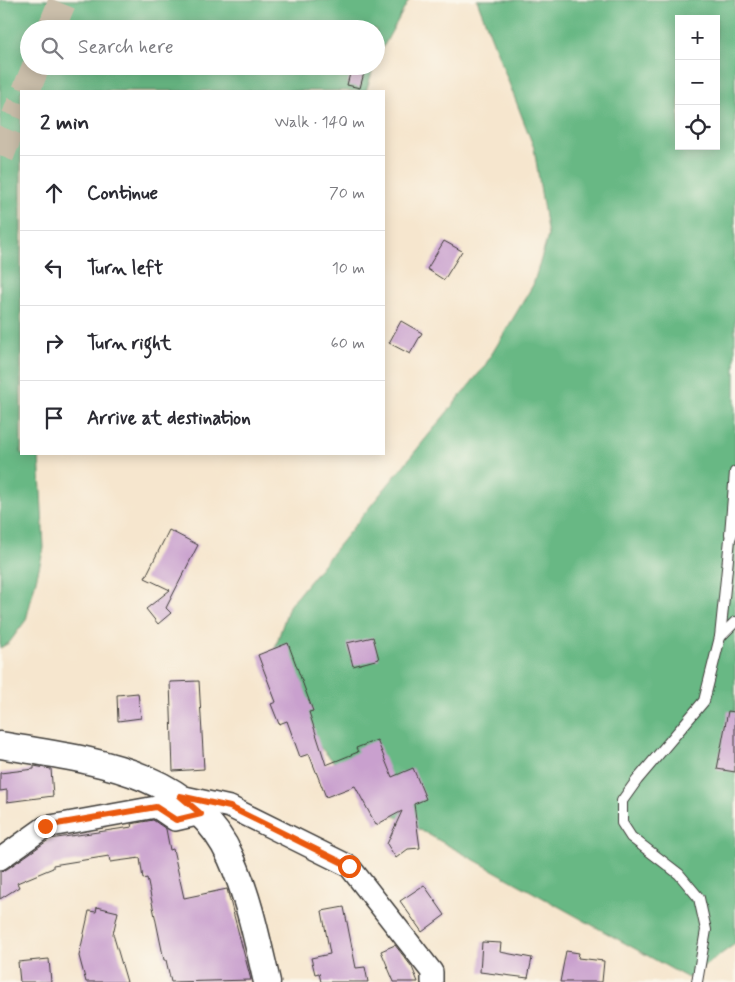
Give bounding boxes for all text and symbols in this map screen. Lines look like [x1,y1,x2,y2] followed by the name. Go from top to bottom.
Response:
[675,15,720,150] map controls
[675,15,720,60] button: +
[20,20,385,75] search box
[38,34,66,62] icon: search
[78,35,174,60] text: Search here
[675,60,720,105] button: −
[675,105,720,150] button: locate
[40,109,89,137] text: 2 min
[275,112,365,133] text: Walk · 140 m
[40,179,68,207] icon: ahead
[87,181,158,206] text: Continue
[329,183,365,204] text: 70 m
[40,254,68,282] icon: left
[87,256,163,281] text: Turn left
[332,258,365,279] text: 10 m
[40,329,68,357] icon: right
[87,331,171,356] text: Turn right
[331,333,365,354] text: 60 m
[40,404,68,432] icon: arrive
[87,406,251,431] text: Arrive at destination
[34,815,57,838] route end
[338,855,361,878] route start

